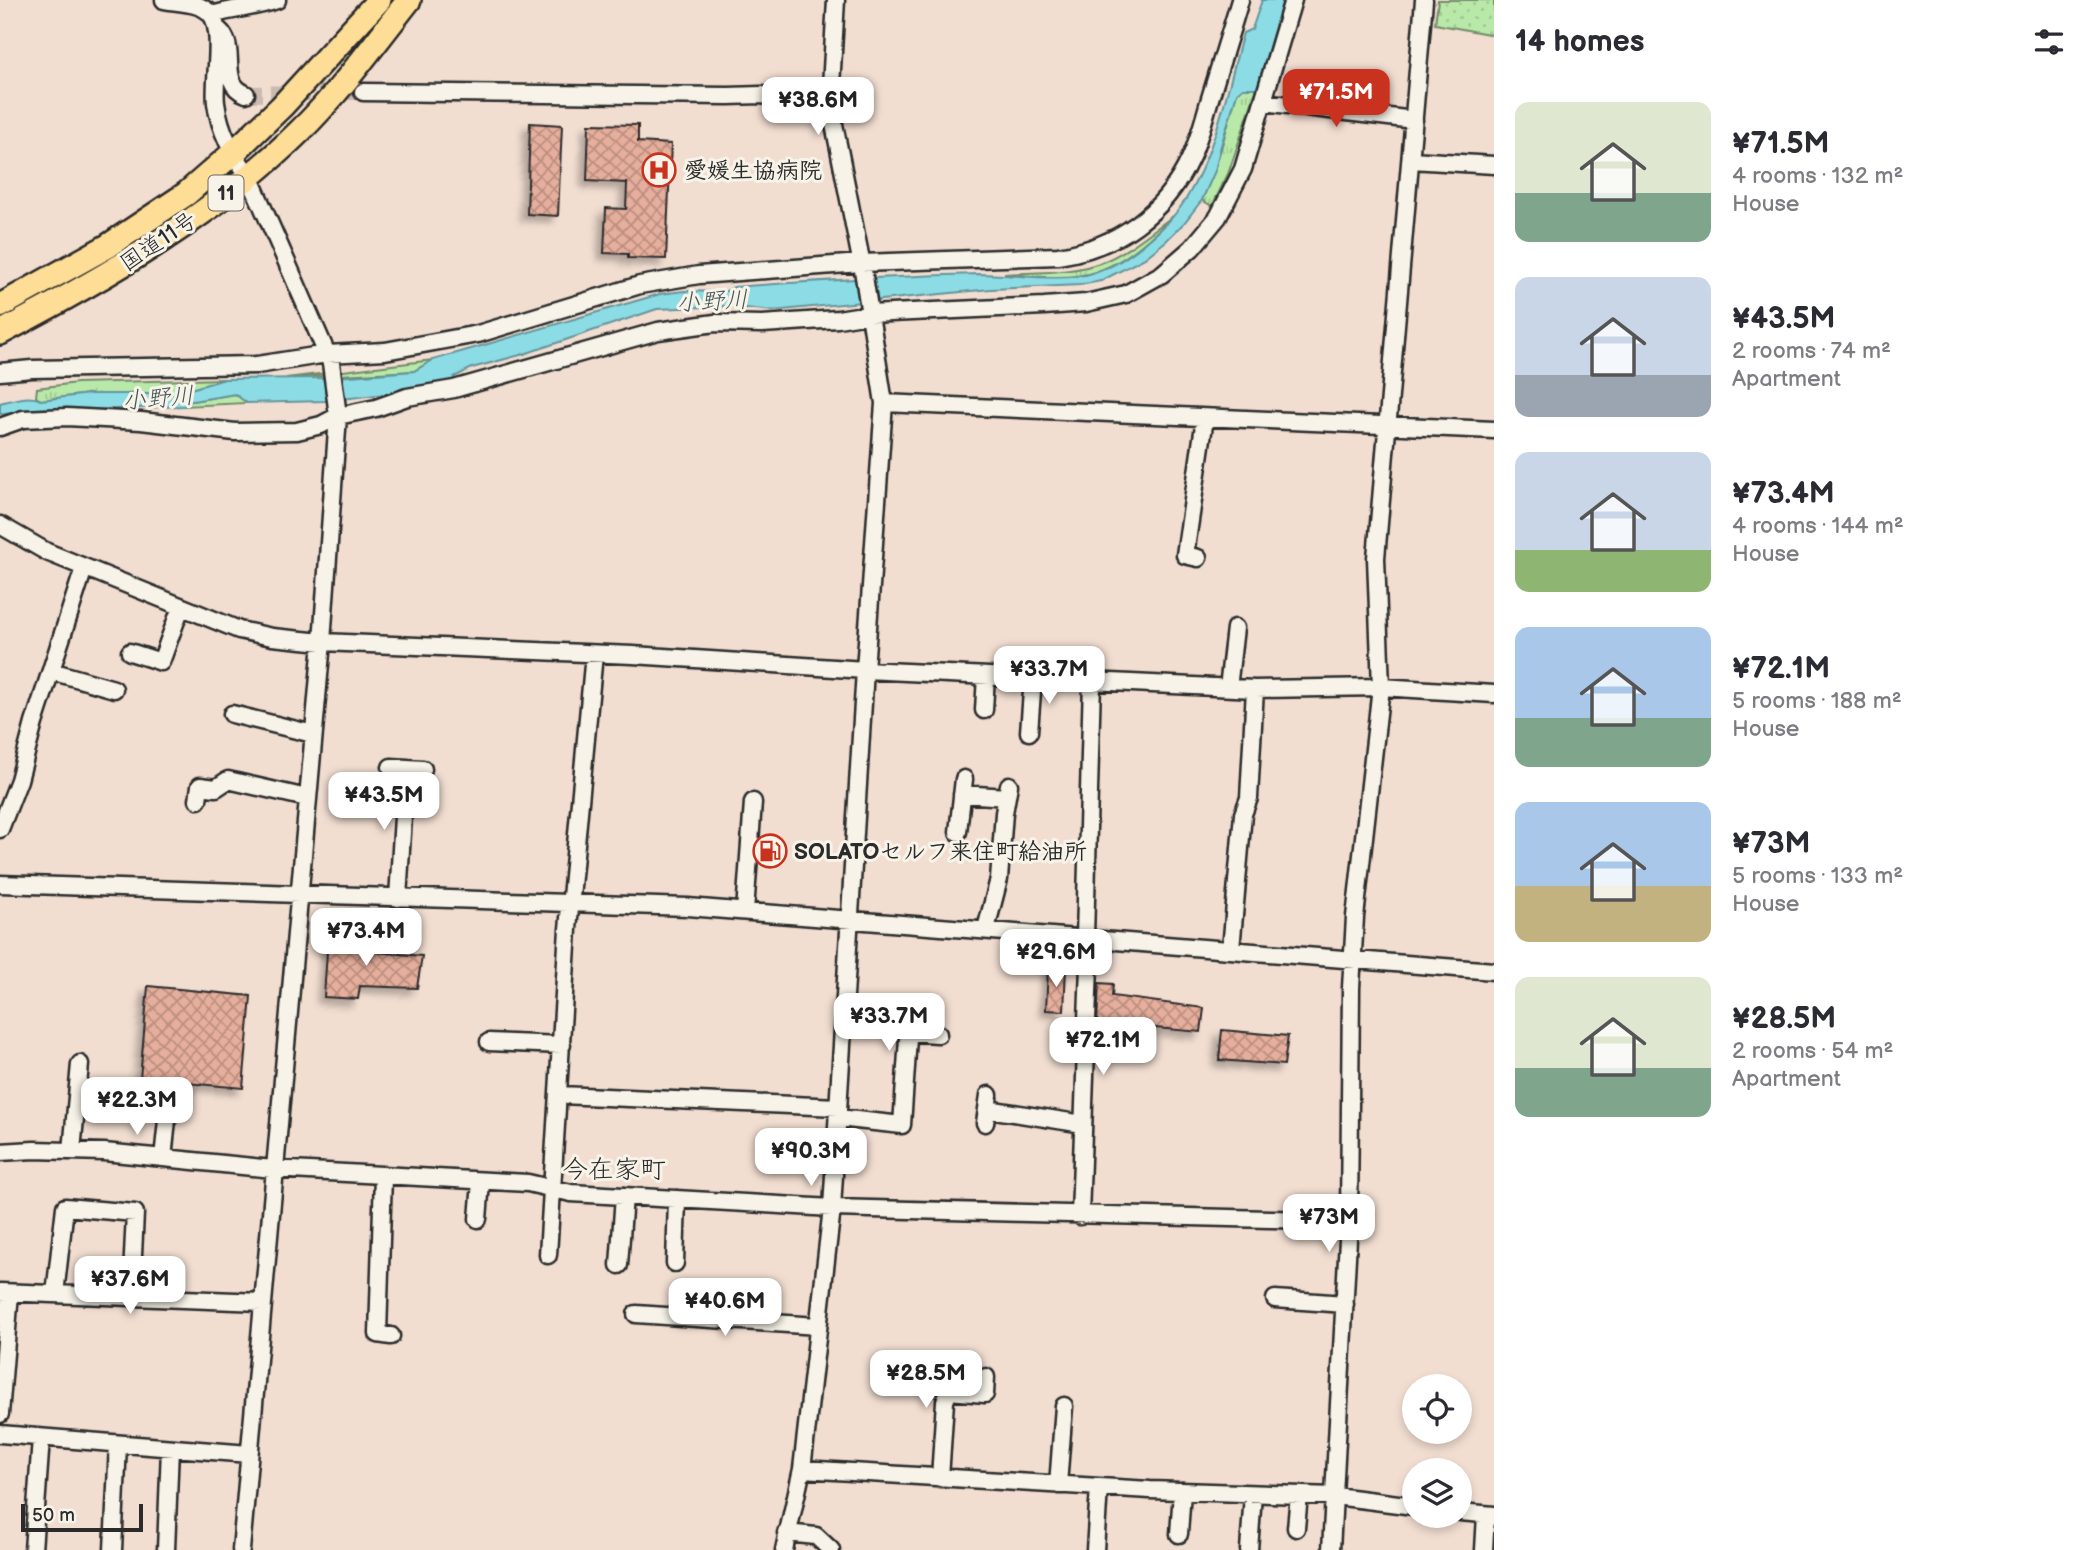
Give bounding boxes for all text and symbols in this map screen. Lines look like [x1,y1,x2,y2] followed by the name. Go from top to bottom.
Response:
[2030,23,2068,61] icon: filters
[1515,24,1644,60] text: 14 homes
[1279,69,1393,129] pin: ¥71.5M
[761,78,875,137] pin: ¥38.6M
[1299,78,1373,106] text: ¥71.5M
[778,86,858,114] text: ¥38.6M
[1732,126,1829,162] text: ¥71.5M
[1571,130,1655,214] icon: home
[640,151,678,189] hospital icon: 愛媛生協病院
[684,157,822,185] place label: 愛媛生協病院
[1732,162,1903,190] text: 4 rooms · 132 m²
[208,176,244,210] road number: 11
[1732,190,1799,218] text: House
[115,206,202,278] street label: 国道11号
[675,285,749,318] water label: 小野川
[1732,301,1835,337] text: ¥43.5M
[1571,305,1655,389] icon: home
[1732,337,1891,365] text: 2 rooms · 74 m²
[1732,365,1841,393] text: Apartment
[121,381,195,416] water label: 小野川
[1732,476,1835,512] text: ¥73.4M
[1571,480,1655,564] icon: home
[1732,512,1904,540] text: 4 rooms · 144 m²
[1732,540,1799,568] text: House
[992,646,1106,706] pin: ¥33.7M
[1732,651,1830,687] text: ¥72.1M
[1010,655,1088,683] text: ¥33.7M
[1571,655,1655,739] icon: home
[1732,687,1902,715] text: 5 rooms · 188 m²
[1732,715,1799,743] text: House
[327,772,441,832] pin: ¥43.5M
[344,781,424,809] text: ¥43.5M
[1732,826,1810,862] text: ¥73M
[1571,830,1655,914] icon: home
[751,832,789,870] fuel station icon: SOLATOセルフ来住町給油所
[794,838,1087,866] place label: SOLATOセルフ来住町給油所
[1732,862,1903,890] text: 5 rooms · 133 m²
[1732,890,1799,918] text: House
[309,908,423,968] pin: ¥73.4M
[327,917,405,945] text: ¥73.4M
[999,930,1113,989] pin: ¥29.6M
[1016,938,1096,966] text: ¥29.6M
[832,993,946,1053] pin: ¥33.7M
[1732,1001,1836,1037] text: ¥28.5M
[850,1002,928,1030] text: ¥33.7M
[1571,1005,1655,1089] icon: home
[1046,1018,1160,1077] pin: ¥72.1M
[1065,1026,1141,1054] text: ¥72.1M
[1732,1037,1894,1065] text: 2 rooms · 54 m²
[1732,1065,1841,1093] text: Apartment
[80,1078,194,1137] pin: ¥22.3M
[97,1086,177,1114] text: ¥22.3M
[754,1128,868,1188] pin: ¥90.3M
[771,1137,851,1165] text: ¥90.3M
[562,1155,666,1186] district label: 今在家町
[1288,1194,1370,1254] pin: ¥73M
[1299,1203,1359,1231] text: ¥73M
[73,1256,187,1316] pin: ¥37.6M
[90,1265,170,1293] text: ¥37.6M
[668,1278,782,1338] pin: ¥40.6M
[685,1287,765,1315] text: ¥40.6M
[869,1350,983,1410] pin: ¥28.5M
[886,1359,966,1387] text: ¥28.5M
[1402,1374,1472,1528] map controls
[1402,1374,1472,1444] button: locate
[1402,1458,1472,1528] button: layers
[21,1501,144,1533] scale bar
[32,1504,75,1527] text: 50 m

